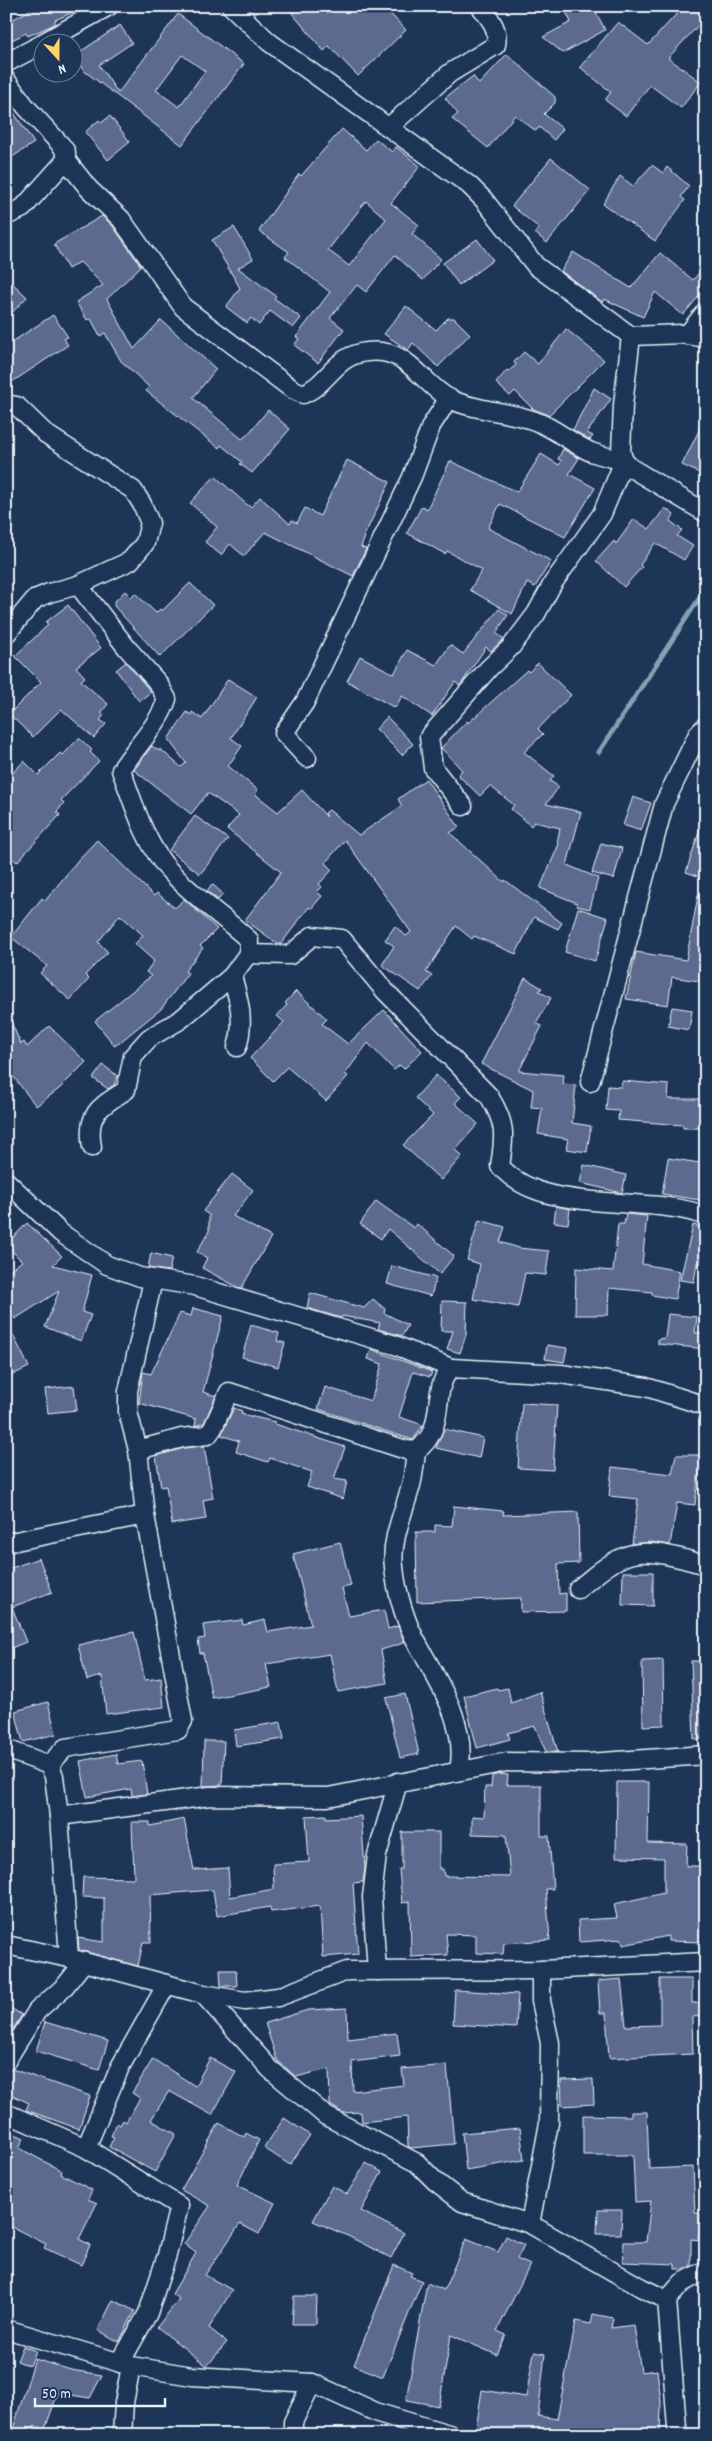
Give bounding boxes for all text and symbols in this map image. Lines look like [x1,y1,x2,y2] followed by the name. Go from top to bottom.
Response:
[32,32,82,82] north arrow
[55,58,69,79] text: N
[35,2376,165,2408] scale bar
[42,2384,71,2406] text: 50 m

